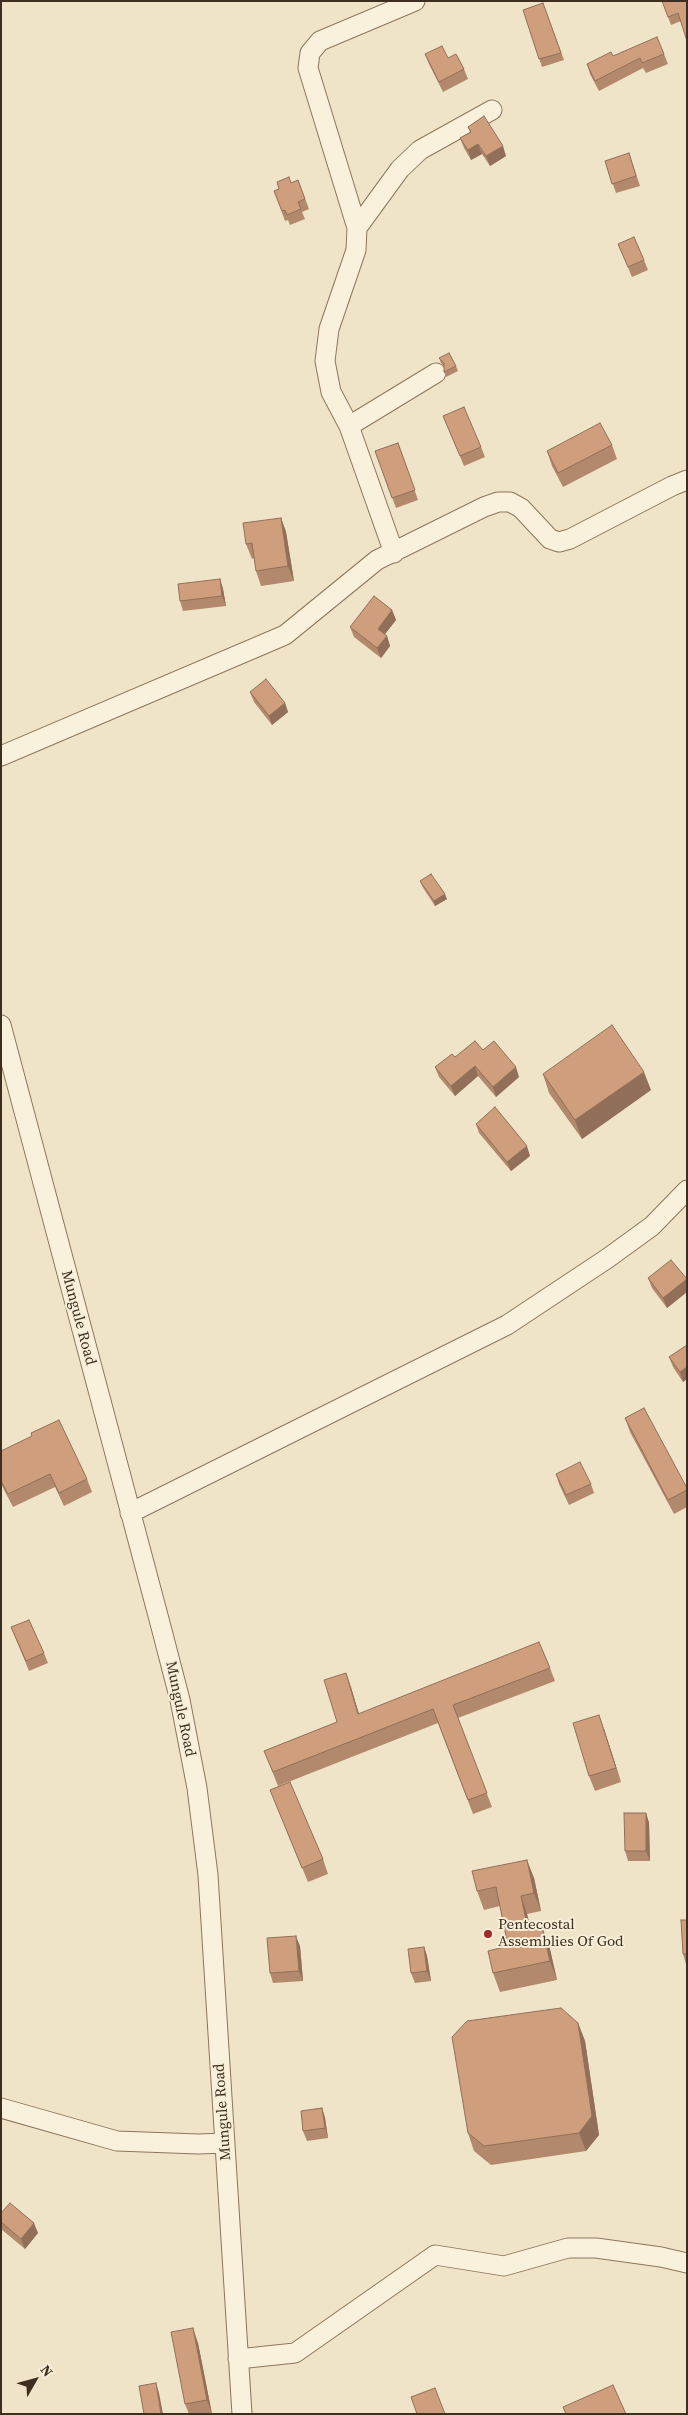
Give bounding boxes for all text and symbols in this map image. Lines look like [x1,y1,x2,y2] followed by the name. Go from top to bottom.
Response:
[57,1269,99,1367] street label: Mungule Road
[161,1660,199,1758] street label: Mungule Road
[498,1916,624,1951] place label: Pentecostal Assemblies Of God
[482,1928,494,1940] marker: Pentecostal Assemblies Of God
[211,2063,235,2161] street label: Mungule Road
[10,2355,60,2405] north arrow
[36,2361,58,2381] text: N

